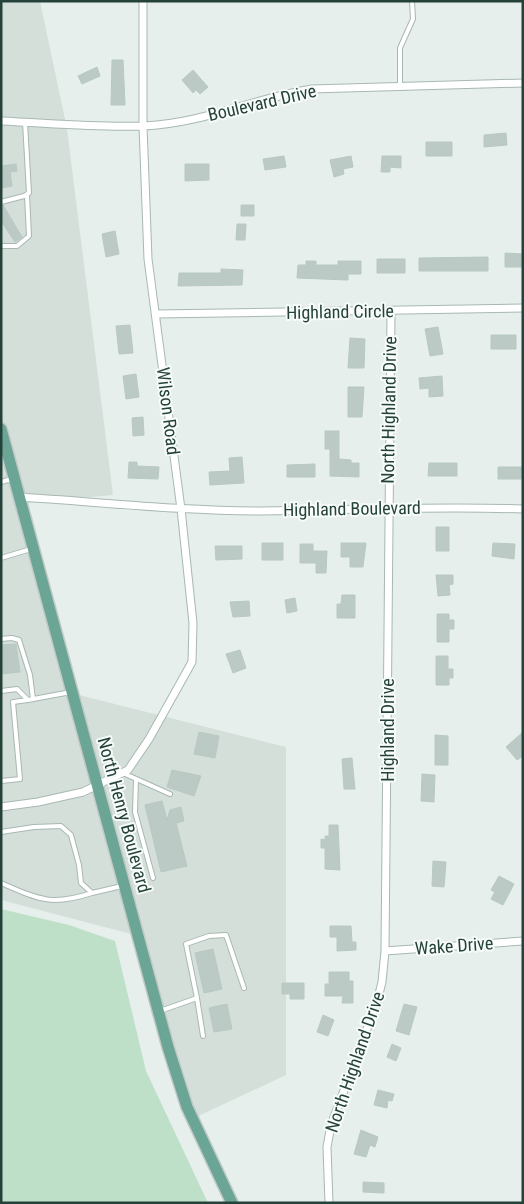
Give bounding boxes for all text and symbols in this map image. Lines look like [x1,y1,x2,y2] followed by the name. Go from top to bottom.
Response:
[206,80,318,125] street label: Boulevard Drive
[286,300,394,323] street label: Highland Circle
[377,336,400,484] street label: North Highland Drive
[153,366,184,456] street label: Wilson Road
[283,497,421,520] street label: Highland Boulevard
[377,678,398,782] street label: Highland Drive
[94,735,155,895] street label: North Henry Boulevard
[414,932,494,959] street label: Wake Drive
[321,989,388,1135] street label: North Highland Drive

